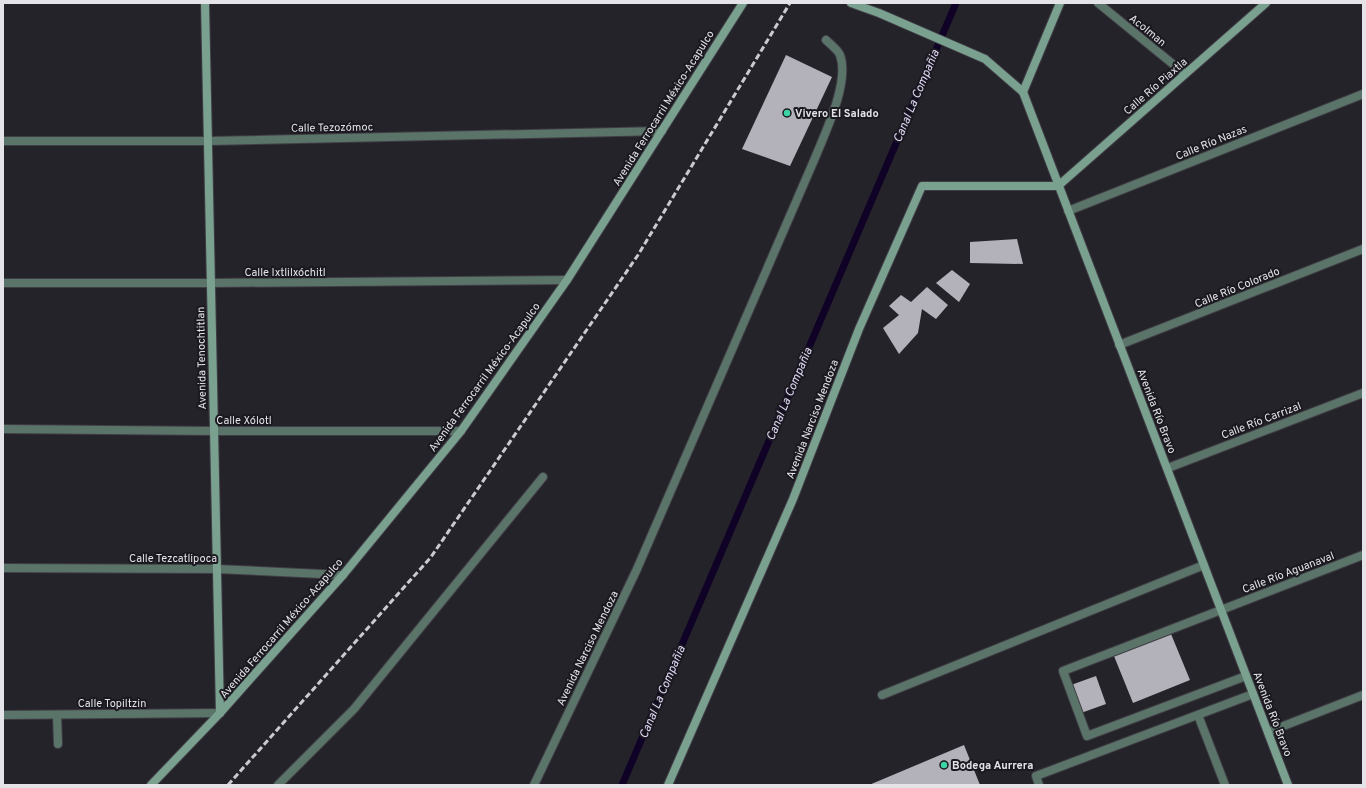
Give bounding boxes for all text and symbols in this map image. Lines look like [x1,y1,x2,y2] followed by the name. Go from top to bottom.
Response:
[1126,12,1169,50] street label: Acolman
[610,28,718,189] street label: Avenida Ferrocarril México-Acapulco
[890,47,944,145] water label: Canal La Compañia
[1121,55,1191,118] street label: Calle Río Piaxtla
[795,107,879,121] place label: Vivero El Salado
[782,108,792,118] marker: Vivero El Salado
[291,120,373,136] street label: Calle Tezozómoc
[1174,122,1249,164] street label: Calle Río Nazas
[1193,264,1282,311] street label: Calle Río Colorado
[244,266,326,280] street label: Calle Ixtlilxóchitl
[426,300,544,455] street label: Avenida Ferrocarril México-Acapulco
[194,306,210,410] street label: Avenida Tenochtitlan
[763,345,817,443] water label: Canal La Compañia
[784,358,842,481] street label: Avenida Narciso Mendoza
[1133,367,1179,456] street label: Avenida Río Bravo
[1219,399,1303,443] street label: Calle Río Carrizal
[216,414,272,428] street label: Calle Xólotl
[1240,549,1336,597] street label: Calle Río Aguanaval
[129,552,217,566] street label: Calle Tezcatlipoca
[217,556,346,702] street label: Avenida Ferrocarril México-Acapulco
[554,588,622,708] street label: Avenida Narciso Mendoza
[636,643,690,741] water label: Canal La Compañia
[1249,670,1295,759] street label: Avenida Río Bravo
[78,697,146,711] street label: Calle Topiltzin
[952,759,1033,773] place label: Bodega Aurrera
[939,760,949,770] marker: Bodega Aurrera

